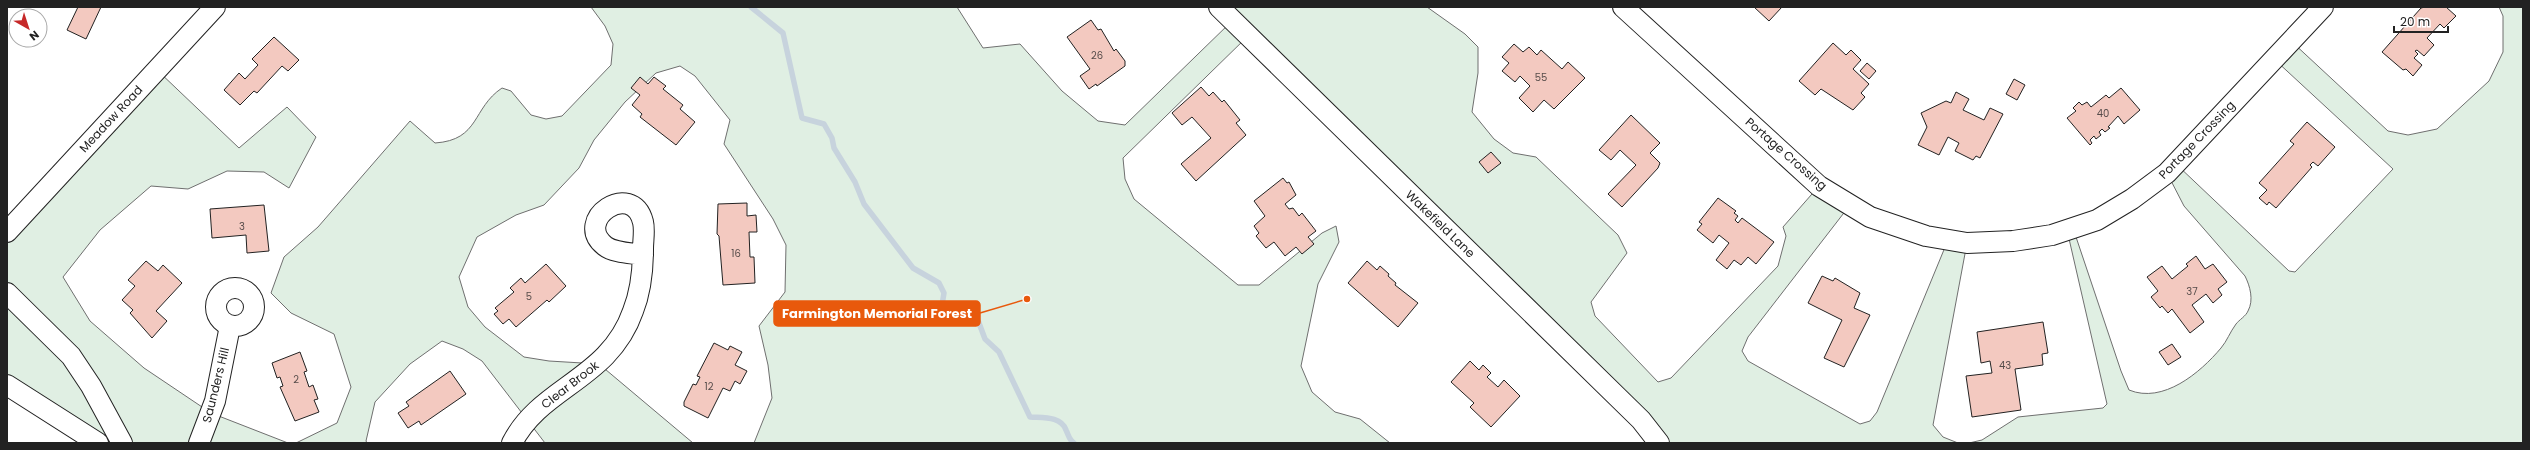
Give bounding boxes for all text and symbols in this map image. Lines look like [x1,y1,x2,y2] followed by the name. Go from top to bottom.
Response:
[8,8,48,48] north arrow
[2394,8,2448,34] scale bar
[2400,13,2430,30] text: 20 m
[26,27,43,45] text: N
[1091,48,1103,63] house number: 26
[1535,70,1547,85] house number: 55
[75,81,146,156] street label: Meadow Road
[2155,97,2239,183] street label: Portage Crossing
[2097,106,2109,121] house number: 40
[1742,113,1831,194] street label: Portage Crossing
[1402,186,1479,261] street label: Wakefield Lane
[239,219,245,234] house number: 3
[731,246,741,261] house number: 16
[2186,284,2198,299] house number: 37
[526,289,532,304] house number: 5
[774,301,980,326] callout: Farmington Memorial Forest
[782,304,972,323] text: Farmington Memorial Forest
[198,345,233,424] street label: Saunders Hill
[537,356,603,412] street label: Clear Brook
[1999,358,2011,373] house number: 43
[293,372,299,387] house number: 2
[705,379,714,394] house number: 12

